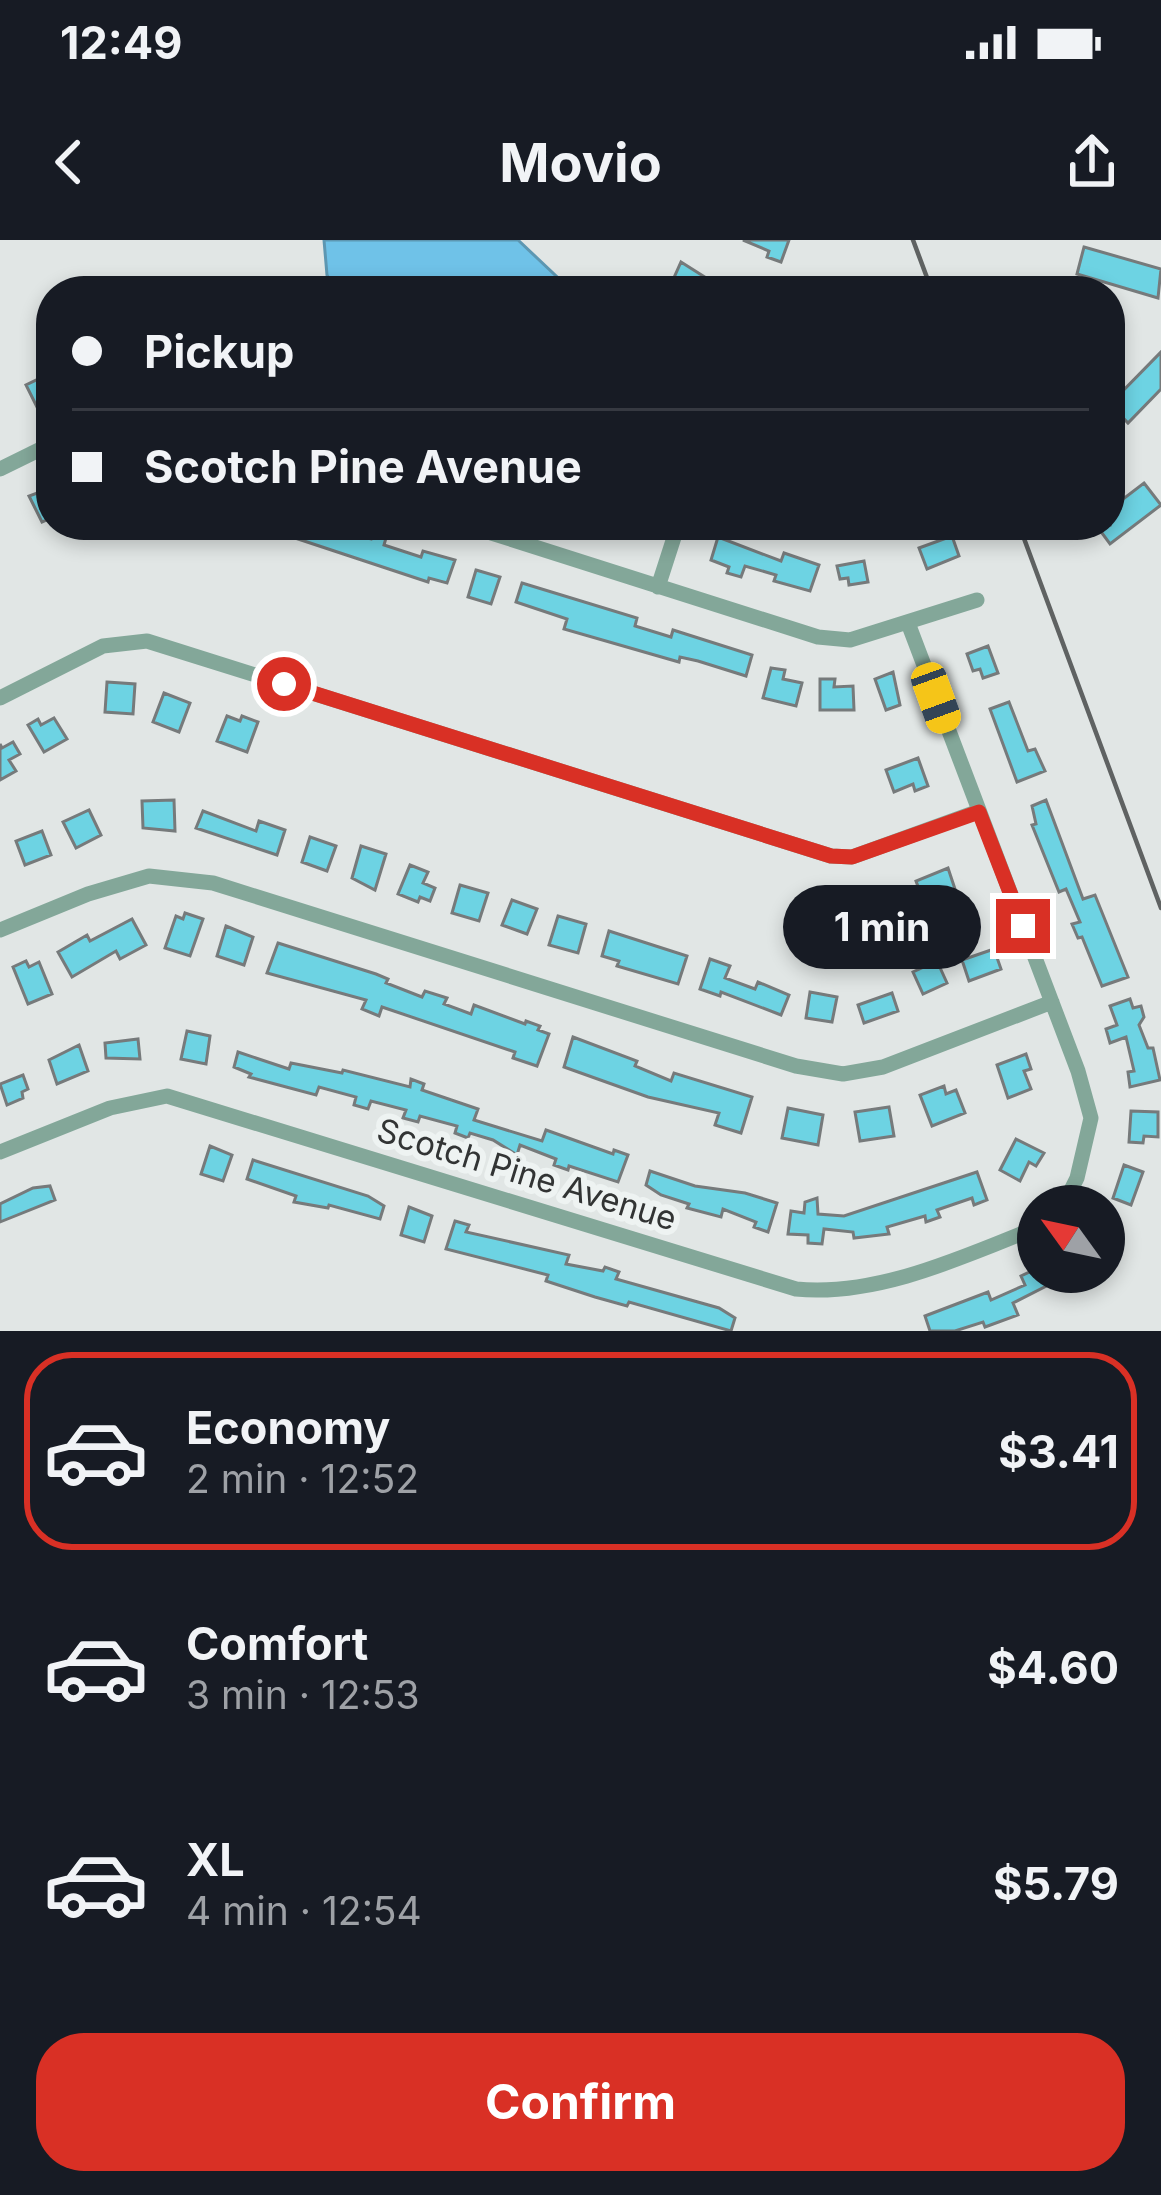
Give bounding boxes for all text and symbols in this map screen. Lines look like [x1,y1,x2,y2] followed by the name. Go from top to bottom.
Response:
[60,15,182,70] text: 12:49
[36,129,102,195] icon: back
[1059,129,1125,195] icon: share
[499,130,662,195] text: Movio
[144,324,294,379] text: Pickup
[144,439,582,494] text: Scotch Pine Avenue
[257,657,311,711] route start
[907,658,965,738] car
[783,884,981,968] callout: 1 min
[996,899,1050,953] route end
[834,903,930,950] text: 1 min
[372,1109,682,1239] street label: Scotch Pine Avenue
[1017,1185,1125,1293] north arrow
[1017,1185,1125,1293] map controls
[42,1397,150,1505] icon: car
[186,1400,390,1455] text: Economy
[998,1424,1119,1479] text: $3.41
[186,1455,419,1502] text: 2 min · 12:52
[42,1613,150,1721] icon: car
[186,1616,368,1671] text: Comfort
[987,1640,1119,1695] text: $4.60
[186,1671,420,1718] text: 3 min · 12:53
[42,1829,150,1937] icon: car
[186,1832,245,1887] text: XL
[993,1856,1119,1911] text: $5.79
[186,1887,422,1934] text: 4 min · 12:54
[36,2033,1125,2171] button: Confirm

